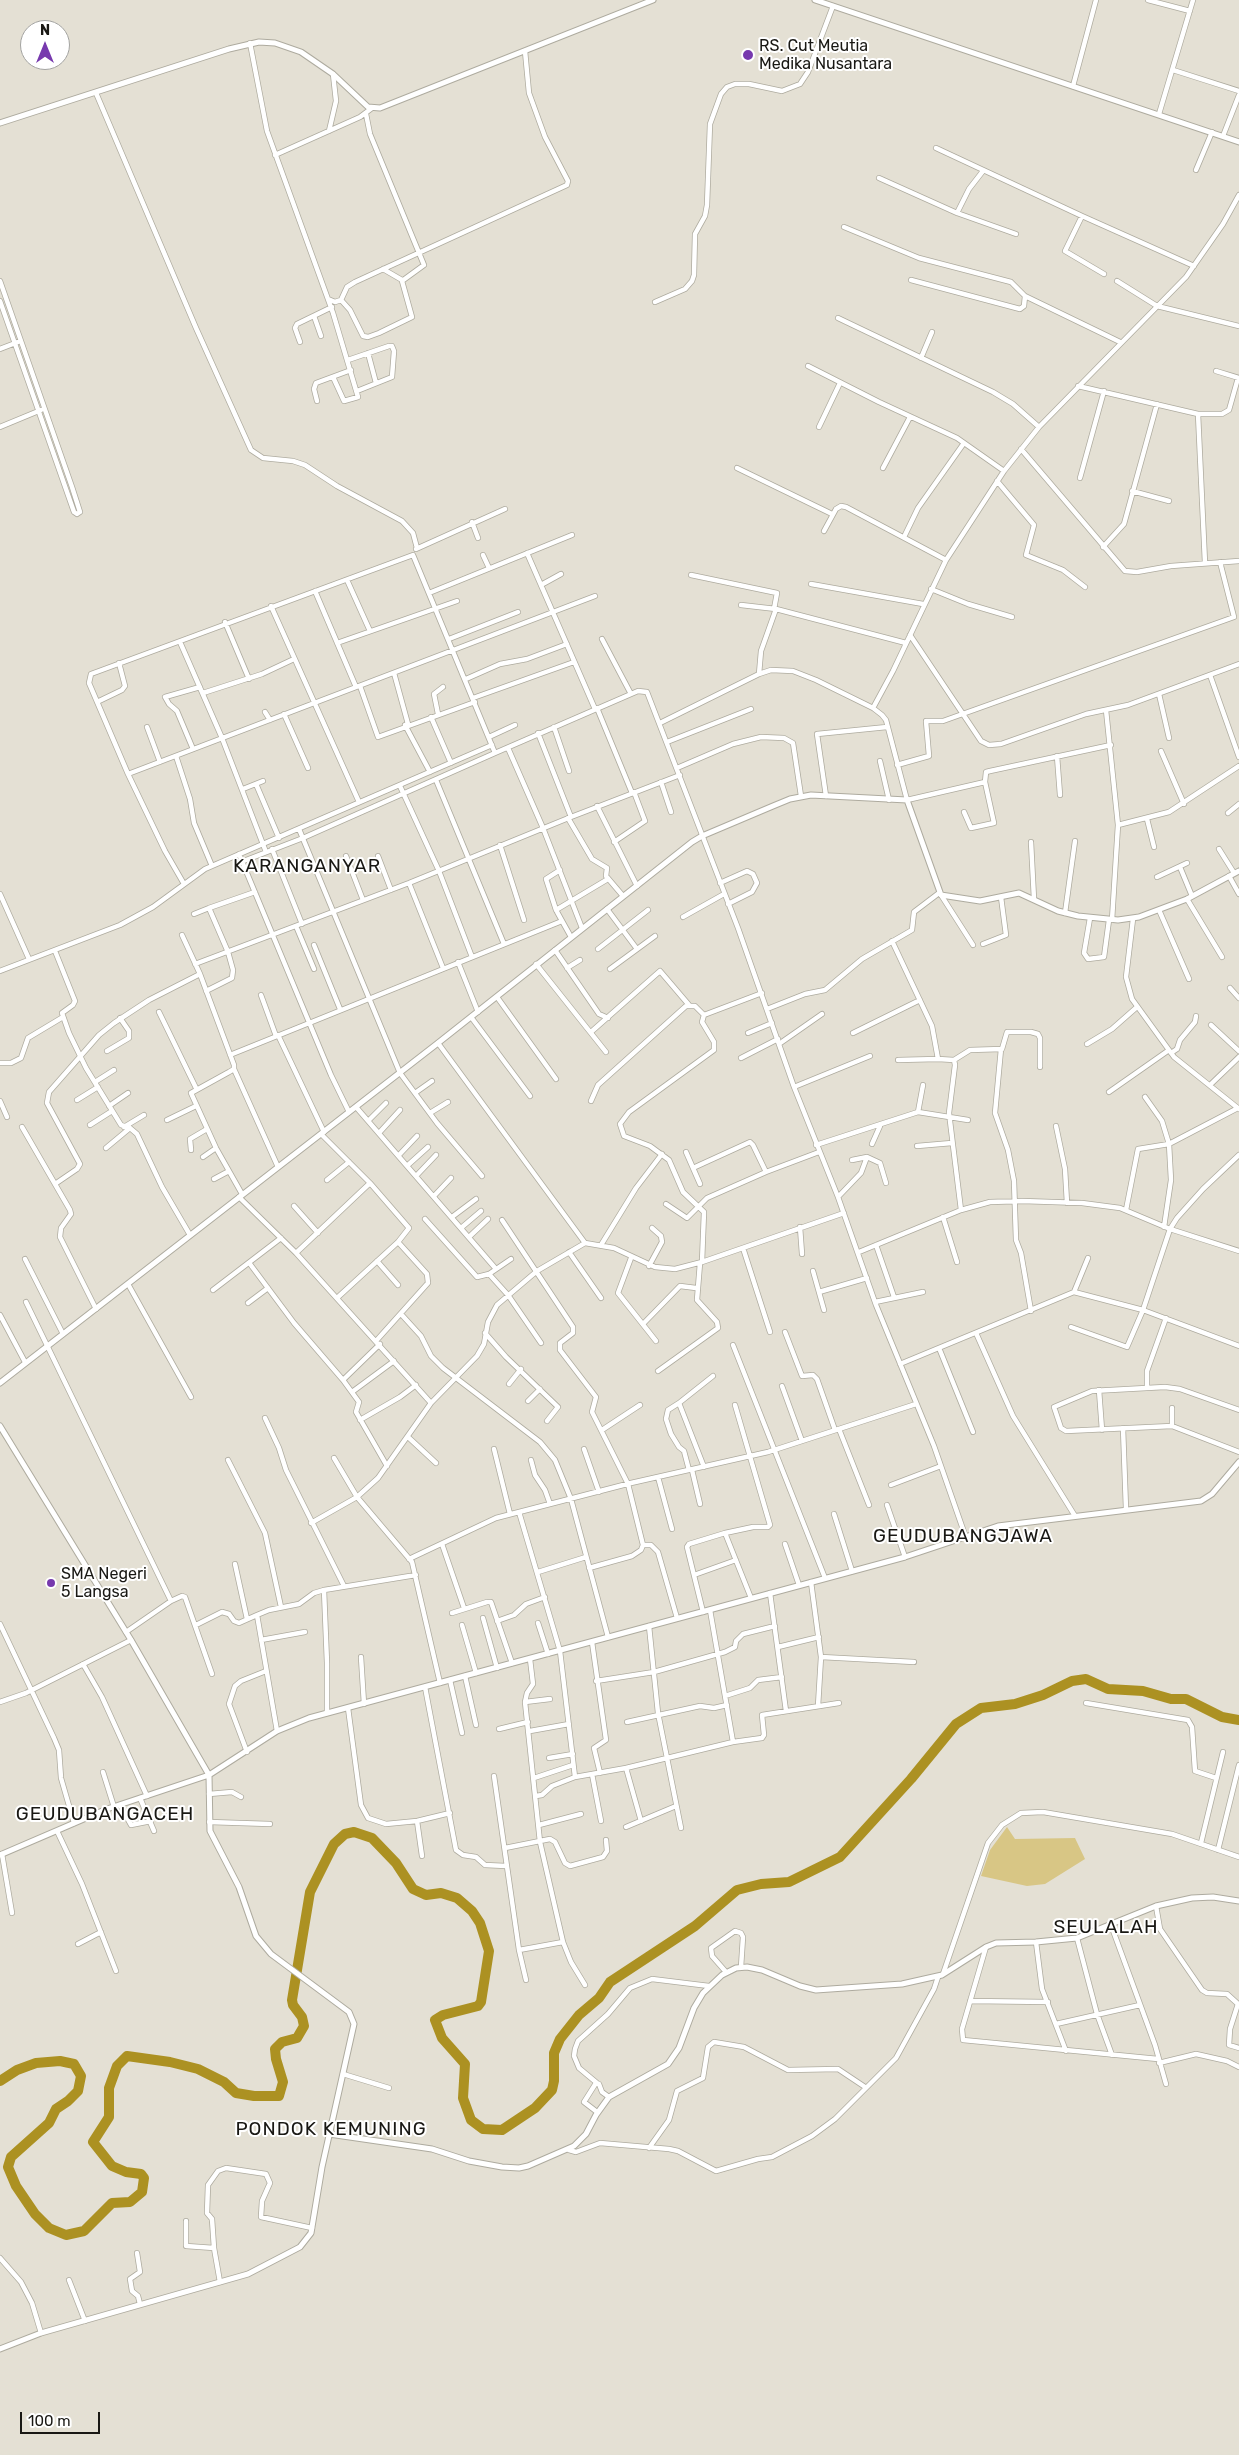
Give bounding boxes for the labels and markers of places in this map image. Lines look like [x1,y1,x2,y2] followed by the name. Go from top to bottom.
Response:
[759,36,892,74] place label: RS. Cut Meutia Medika Nusantara
[741,48,755,62] marker: RS. Cut Meutia Medika Nusantara
[61,1564,147,1602] place label: SMA Negeri 5 Langsa
[45,1577,57,1589] marker: SMA Negeri 5 Langsa

